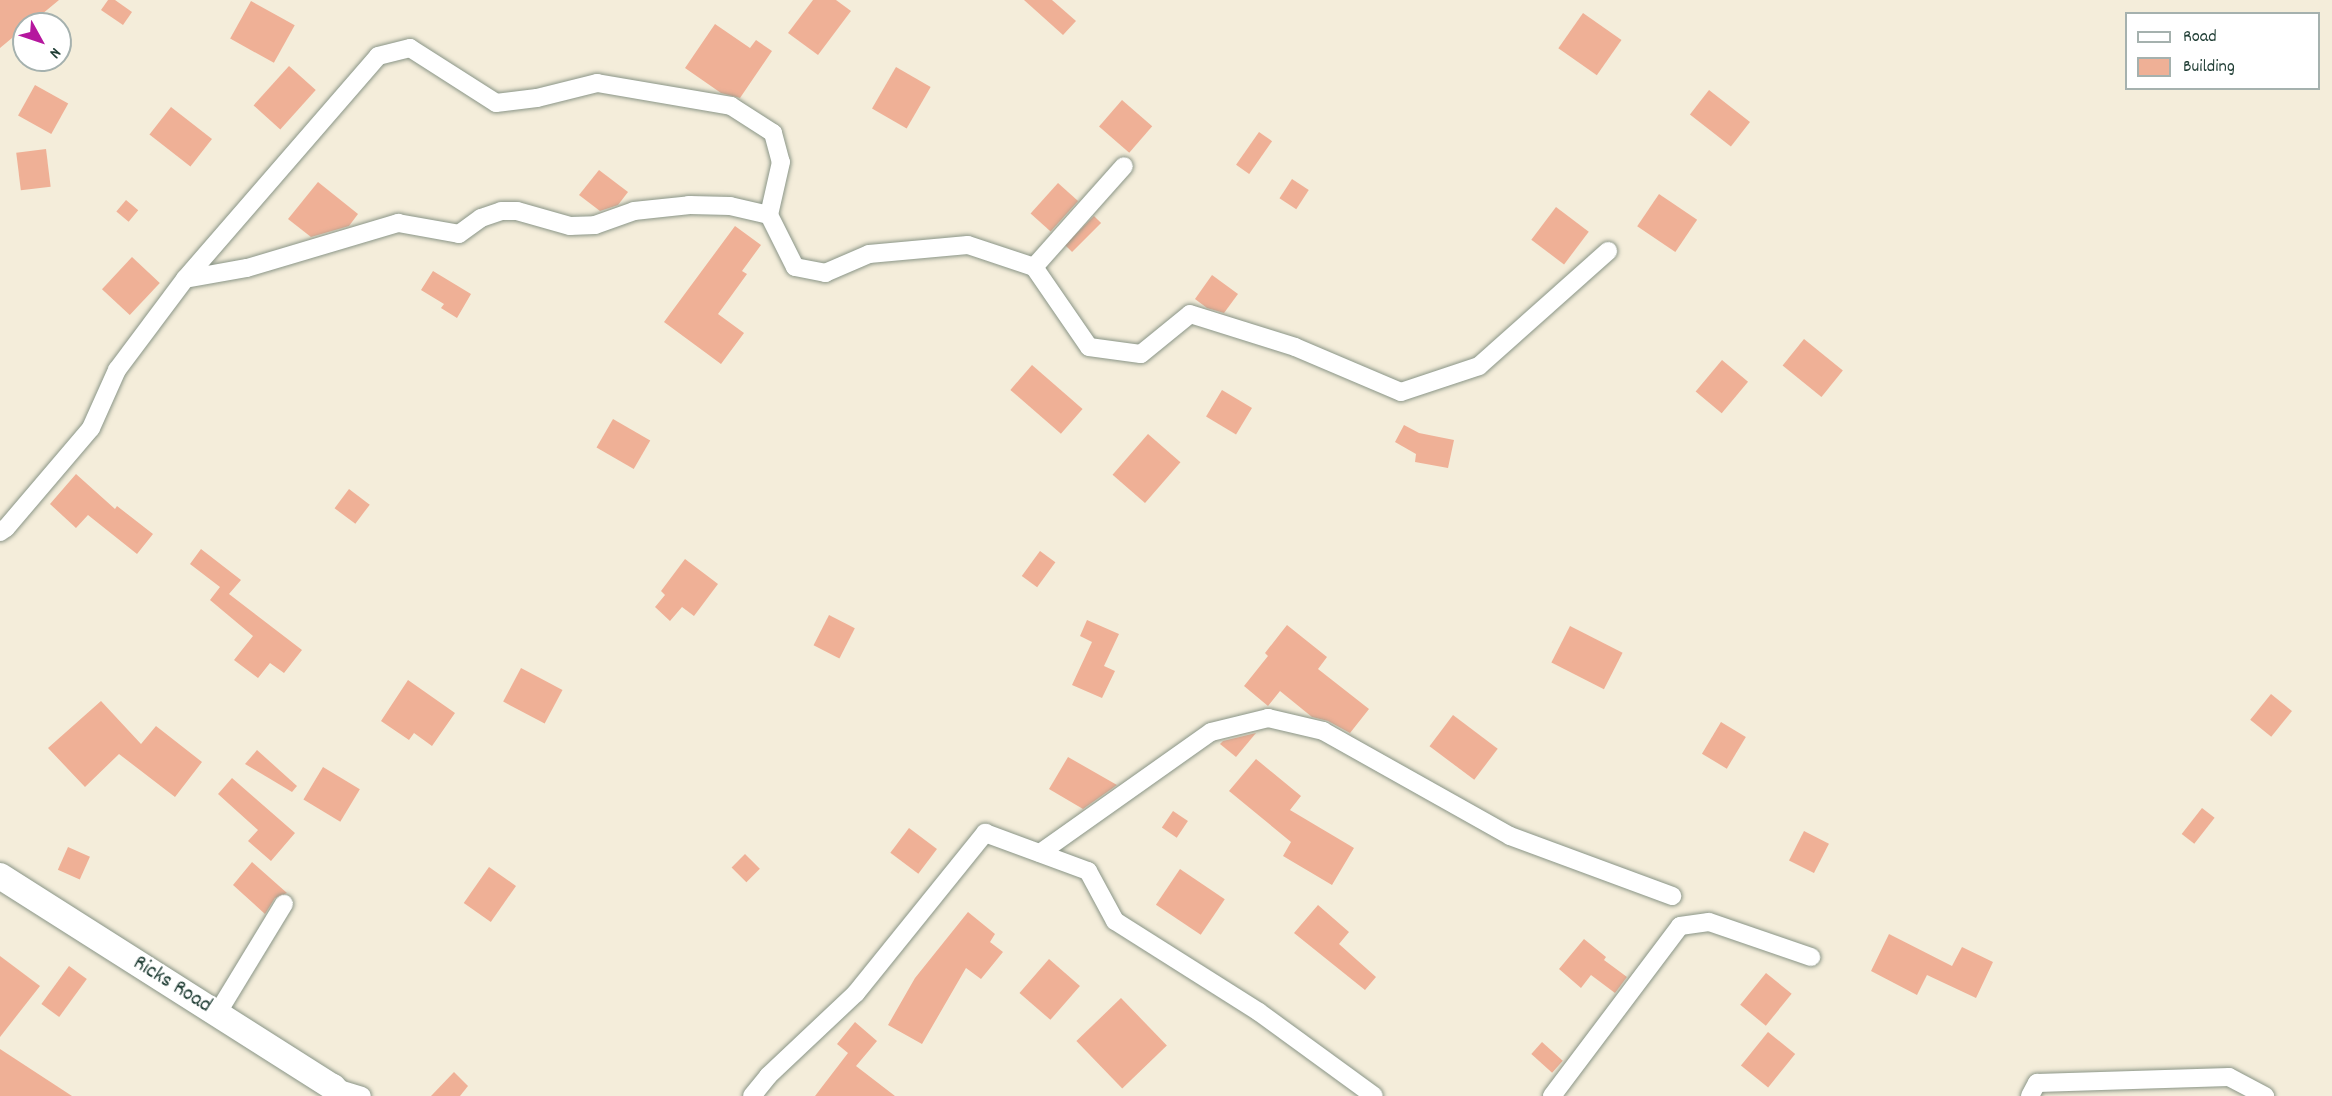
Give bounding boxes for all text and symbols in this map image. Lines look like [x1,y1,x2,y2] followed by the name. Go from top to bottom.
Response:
[12,12,72,72] north arrow
[2125,12,2320,90] legend
[2183,25,2217,50] text: Road
[43,42,66,63] text: N
[2183,55,2235,80] text: Building
[128,950,216,1020] street label: Ricks Road

